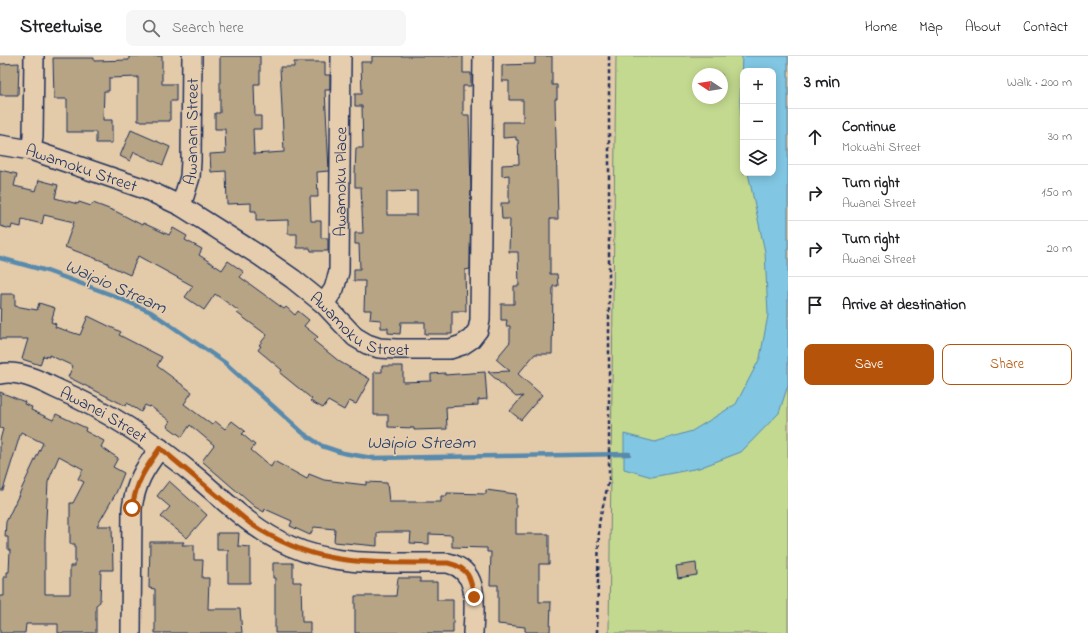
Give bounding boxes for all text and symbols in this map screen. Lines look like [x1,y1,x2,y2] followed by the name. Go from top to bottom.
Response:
[126,10,406,46] search box
[20,14,102,41] text: Streetwise
[140,17,162,39] icon: search
[172,17,244,39] text: Search here
[865,17,897,38] text: Home
[919,17,943,38] text: Map
[965,17,1001,38] text: About
[1023,17,1068,38] text: Contact
[692,68,728,104] north arrow
[740,68,776,176] map controls
[740,68,776,104] button: +
[804,70,840,95] text: 3 min
[1007,73,1072,92] text: Walk · 200 m
[177,78,206,189] street label: Awanani Street
[740,104,776,140] button: −
[842,116,896,138] text: Continue
[328,126,354,237] street label: Awamoku Place
[804,126,826,148] icon: ahead
[1048,127,1072,146] text: 30 m
[22,138,141,200] street label: Awamoku Street
[842,138,921,157] text: Mokuahi Street
[740,140,776,176] button: layers
[842,172,900,194] text: Turn right
[804,182,826,204] icon: right
[1041,183,1072,202] text: 150 m
[842,194,916,213] text: Awanei Street
[842,228,900,250] text: Turn right
[804,238,826,260] icon: right
[1047,239,1072,258] text: 20 m
[842,250,916,269] text: Awanei Street
[60,254,171,322] water label: Waipio Stream
[304,286,410,363] street label: Awamoku Street
[804,294,826,316] icon: arrive
[842,294,966,316] text: Arrive at destination
[804,344,934,385] button: Save
[942,344,1072,385] button: Share
[55,381,152,450] street label: Awanei Street
[367,431,476,457] water label: Waipio Stream
[123,499,141,517] route start
[465,588,483,606] route end

